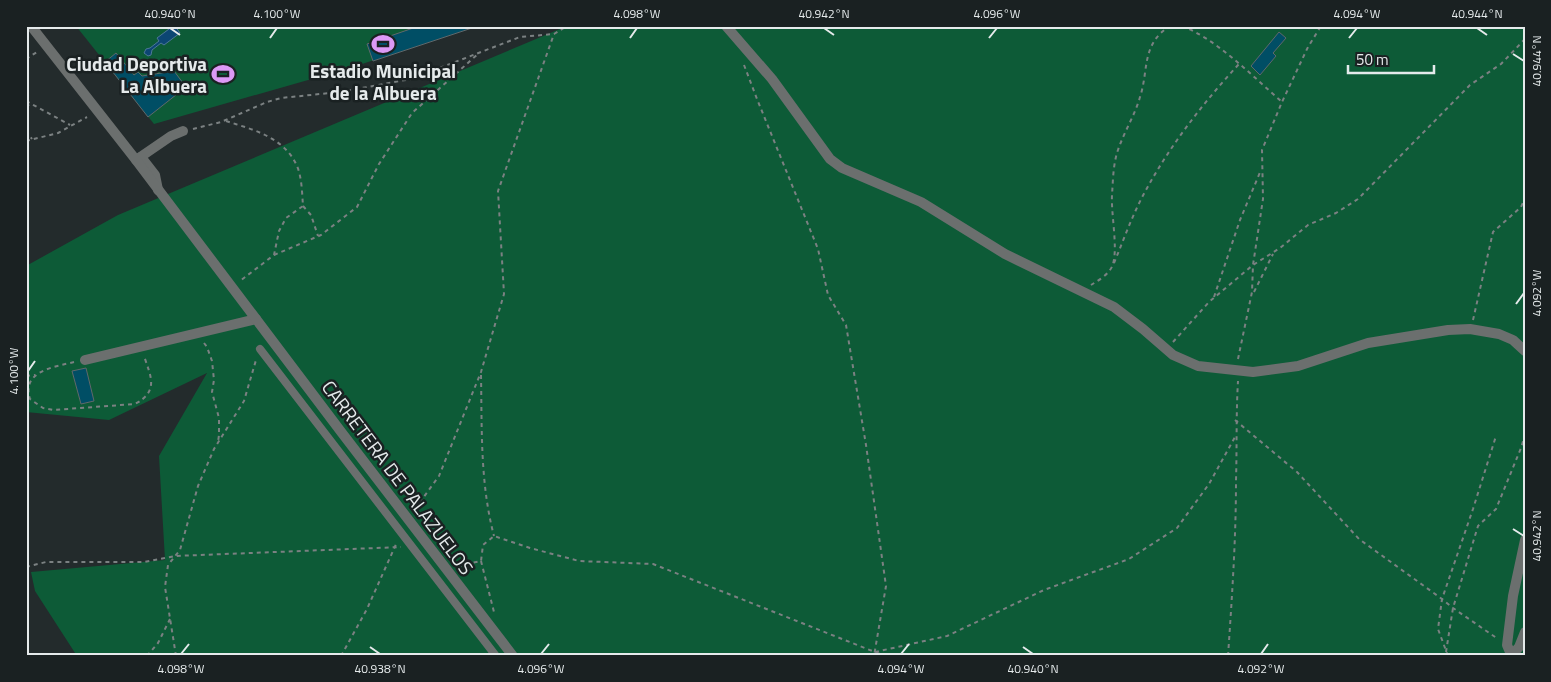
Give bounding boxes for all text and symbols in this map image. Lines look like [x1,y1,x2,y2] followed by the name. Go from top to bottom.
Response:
[144,4,196,23] text: 40.940°N
[254,4,301,23] text: 4.100°W
[614,4,661,23] text: 4.098°W
[798,4,850,23] text: 40.942°N
[974,4,1021,23] text: 4.096°W
[1334,4,1381,23] text: 4.094°W
[1451,4,1503,23] text: 40.944°N
[370,31,396,57] sports icon: Estadio Municipal de la Albuera
[1527,35,1546,87] text: 40.944°N
[1348,42,1435,74] scale bar
[1356,48,1389,71] text: 50 m
[66,49,207,100] place label: Ciudad Deportiva La Albuera
[310,56,456,107] place label: Estadio Municipal de la Albuera
[210,61,236,87] sports icon: Ciudad Deportiva La Albuera
[1527,269,1546,316] text: 4.092°W
[4,347,23,394] text: 4.100°W
[315,374,481,580] street label: CARRETERA DE PALAZUELOS
[1527,510,1546,562] text: 40.942°N
[158,659,205,678] text: 4.098°W
[354,659,406,678] text: 40.938°N
[518,659,565,678] text: 4.096°W
[878,659,925,678] text: 4.094°W
[1007,659,1059,678] text: 40.940°N
[1238,659,1285,678] text: 4.092°W

